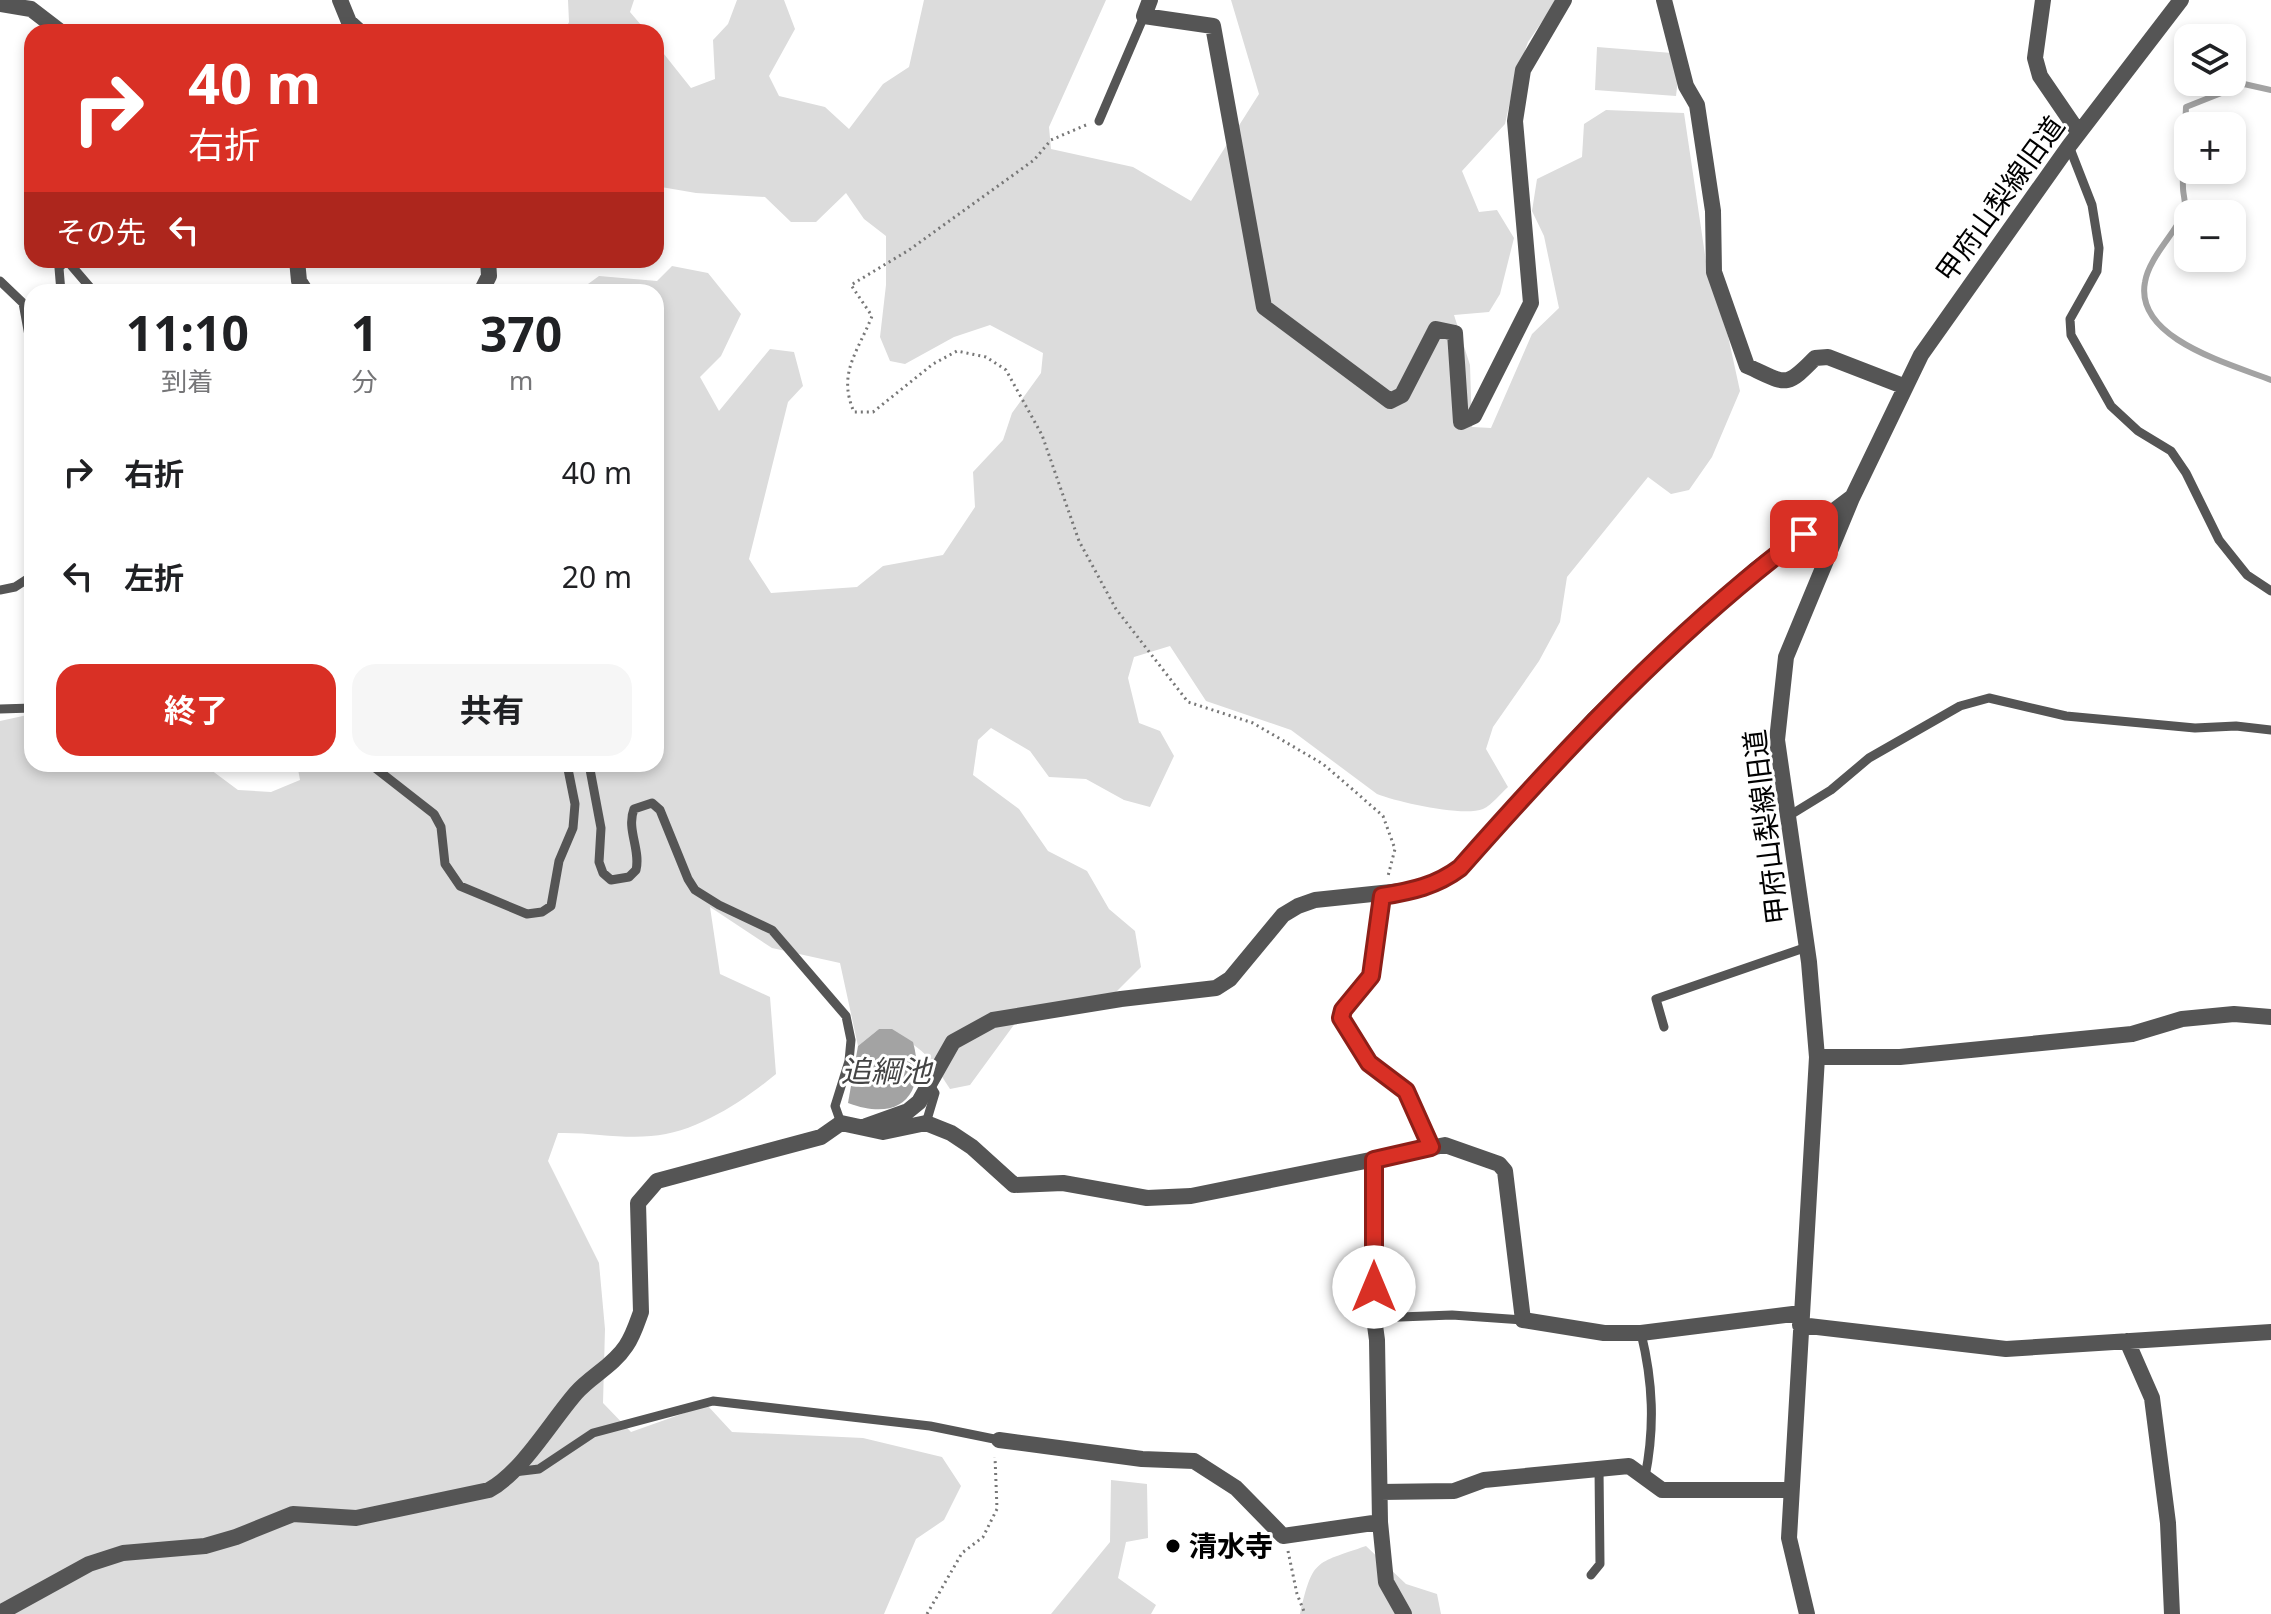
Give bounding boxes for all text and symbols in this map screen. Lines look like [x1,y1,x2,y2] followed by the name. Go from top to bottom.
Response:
[2174,24,2246,272] map controls
[2174,24,2246,96] button: layers
[188,44,321,120] text: 40 m
[56,56,160,160] icon: right
[1926,108,2072,289] street label: 甲府山梨線旧道
[2174,112,2246,184] button: +
[188,120,260,169] text: 右折
[2174,200,2246,272] button: −
[162,208,206,252] icon: left
[56,211,146,252] text: その先
[126,300,249,365] text: 11:10
[351,300,378,365] text: 1
[480,301,562,366] text: 370
[509,362,533,398] text: m
[161,363,213,399] text: 到着
[351,363,377,399] text: 分
[56,450,100,494] icon: right
[562,452,632,493] text: 40 m
[124,453,184,494] text: 右折
[1770,500,1838,568] pin
[1782,512,1826,556] icon: arrive
[56,554,100,598] icon: left
[562,556,632,597] text: 20 m
[124,557,184,598] text: 左折
[56,664,336,756] button: 終了
[352,664,632,756] button: 共有
[1734,728,1796,927] street label: 甲府山梨線旧道
[841,1050,934,1091] water label: 追綱池
[1332,1245,1416,1329] position arrow
[1189,1526,1273,1564] place label: 清水寺
[1164,1537,1182,1555] marker: 清水寺

